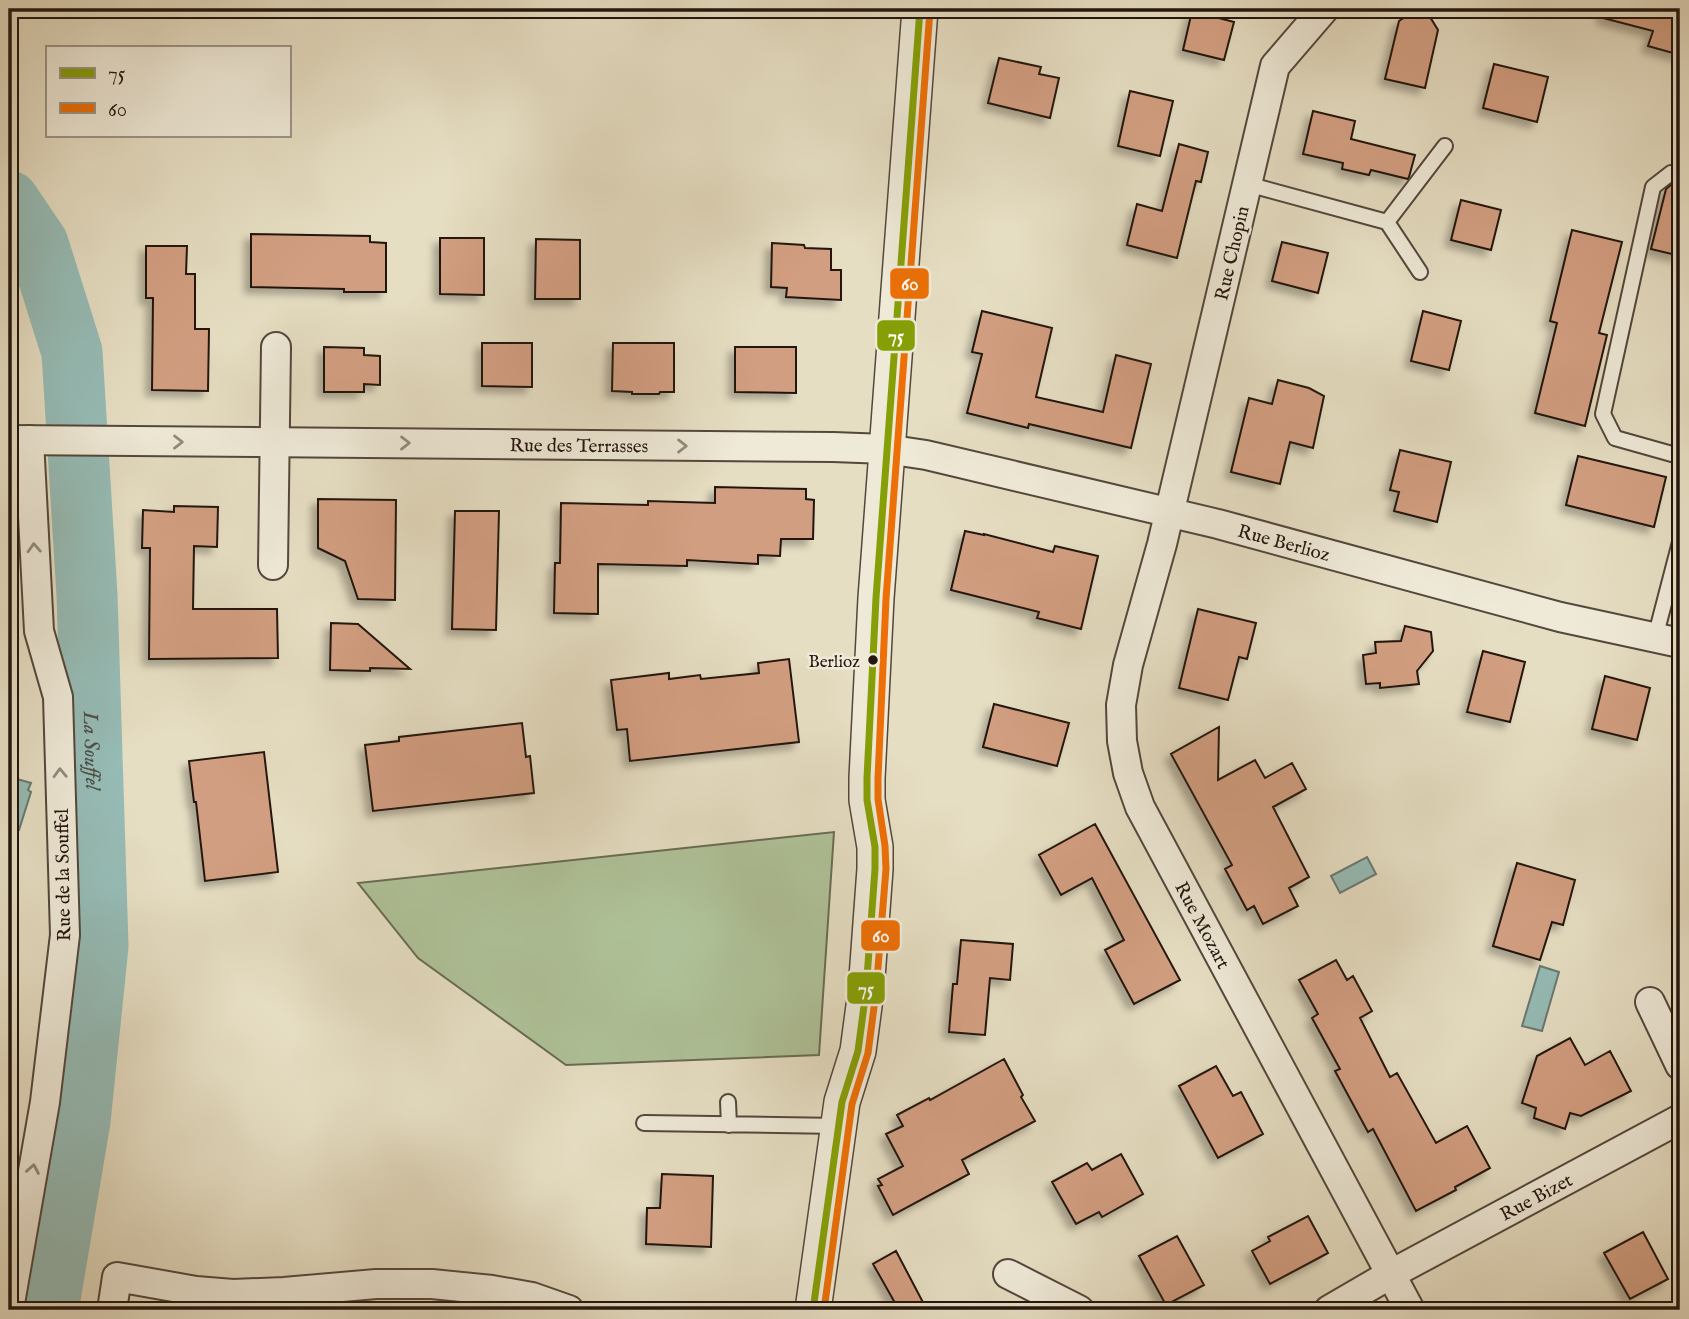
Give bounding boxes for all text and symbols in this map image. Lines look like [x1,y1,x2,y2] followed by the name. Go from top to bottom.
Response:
[46,46,290,136] legend
[108,61,126,88] text: 75
[108,97,127,124] text: 60
[1210,204,1255,303] street label: Rue Chopin
[889,267,930,300] line badge: 60
[901,273,919,297] text: 60
[876,319,916,352] line badge: 75
[888,325,904,349] text: 75
[173,434,183,450] one-way arrow
[509,434,648,459] street label: Rue des Terrasses
[400,435,411,451] one-way arrow
[676,438,687,453] one-way arrow
[1235,520,1333,568] street label: Rue Berlioz
[27,542,42,553] one-way arrow
[809,652,860,673] place label: Berlioz
[866,653,880,667] marker: Berlioz
[76,710,105,792] water label: La Souffel
[52,767,68,778] one-way arrow
[51,808,77,941] street label: Rue de la Souffel
[1168,878,1235,974] street label: Rue Mozart
[860,919,901,952] line badge: 60
[872,925,890,949] text: 60
[846,971,886,1005] line badge: 75
[858,978,874,1002] text: 75
[25,1164,40,1175] one-way arrow
[1496,1169,1578,1227] street label: Rue Bizet

